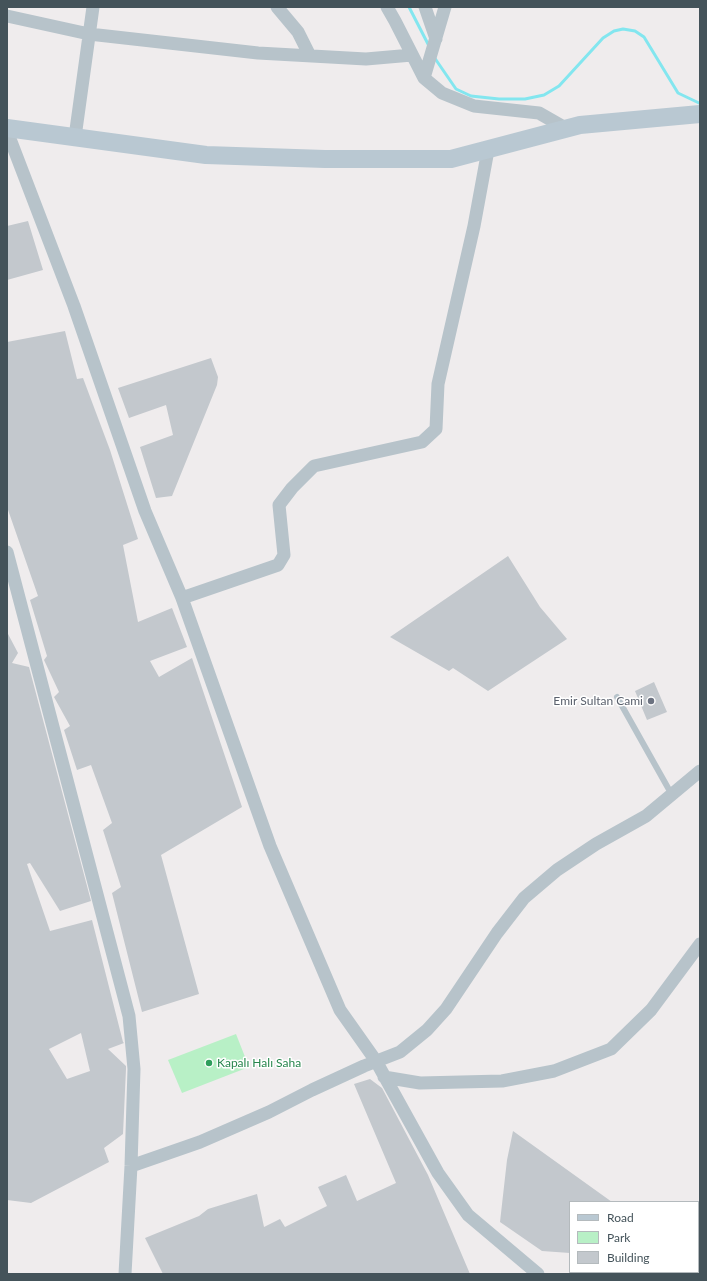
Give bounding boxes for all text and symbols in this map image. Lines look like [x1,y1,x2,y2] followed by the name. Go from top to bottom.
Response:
[553,694,643,708] place label: Emir Sultan Cami
[646,696,656,706] marker: Emir Sultan Cami
[217,1056,301,1070] place label: Kapalı Halı Saha
[204,1058,214,1068] marker: Kapalı Halı Saha
[569,1201,699,1273] legend
[607,1210,634,1225] text: Road
[607,1230,630,1245] text: Park
[607,1250,650,1265] text: Building

